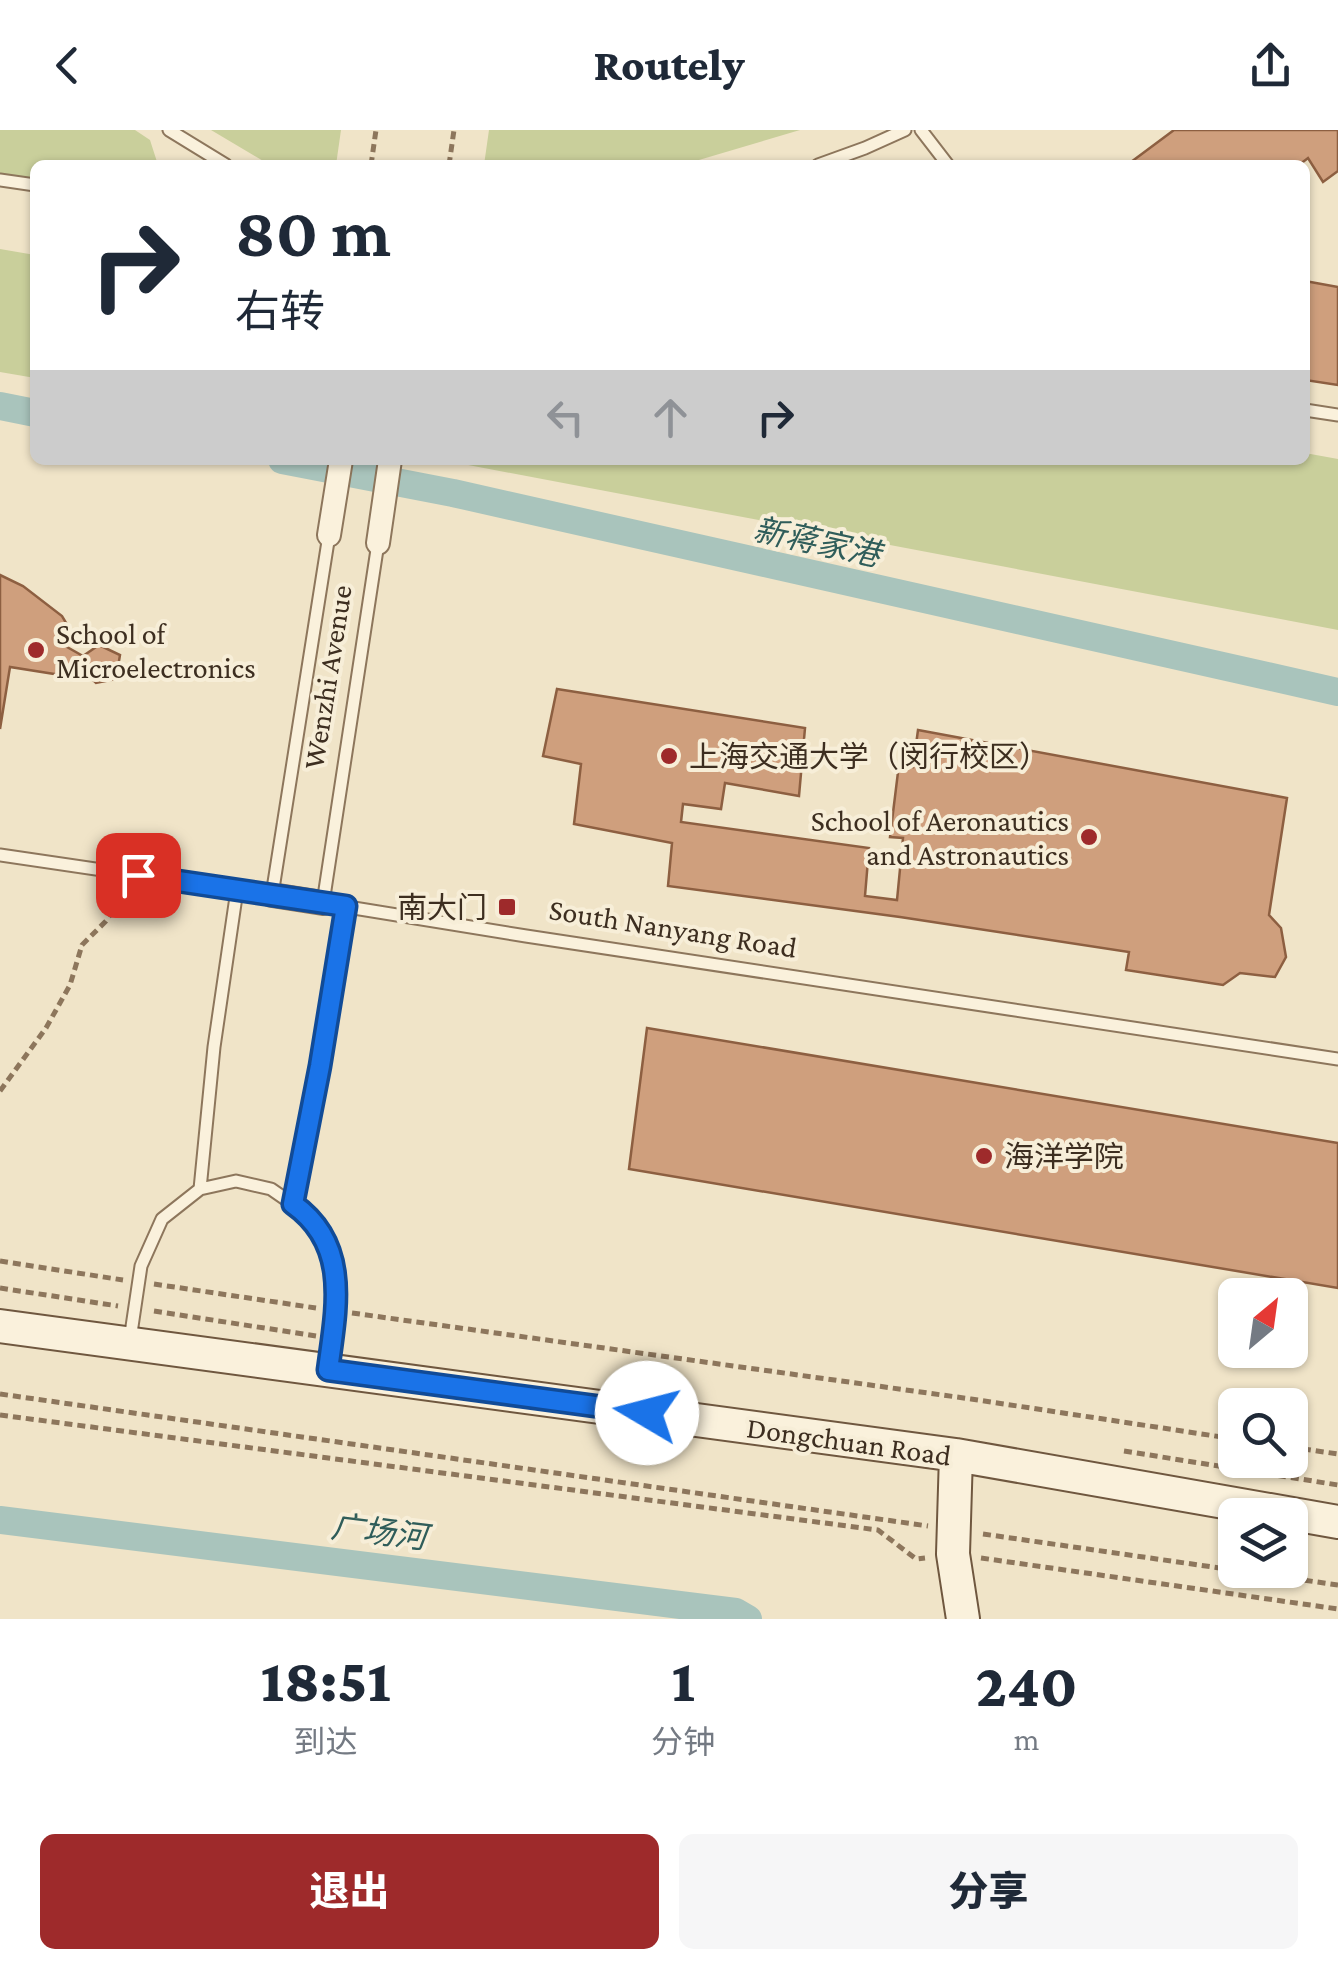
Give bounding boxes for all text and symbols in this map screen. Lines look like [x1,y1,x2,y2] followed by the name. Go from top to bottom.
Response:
[40,38,95,93] icon: back
[1243,38,1298,93] icon: share
[593,40,745,90] text: Routely
[235,193,391,271] text: 80 m
[70,200,200,330] icon: right
[235,287,325,337] text: 右转
[538,390,593,445] icon: left
[643,390,698,445] icon: ahead
[748,390,803,445] icon: right
[751,511,887,574] water label: 新蒋家港
[296,582,358,772] street label: Wenzhi Avenue
[56,617,256,684] place label: School of Microelectronics
[25,639,47,661] marker: School of Microelectronics
[689,740,1049,773] place label: 上海交通大学（闵行校区）
[658,745,680,767] marker: 上海交通大学（闵行校区）
[811,804,1069,871] place label: School of Aeronautics and Astronautics
[1078,826,1100,848] marker: School of Aeronautics and Astronautics
[96,833,181,918] pin
[111,848,166,903] icon: arrive
[397,891,487,924] place label: 南大门
[547,892,800,965] street label: South Nanyang Road
[496,896,518,918] marker: 南大门
[1004,1140,1124,1173] place label: 海洋学院
[973,1145,995,1167] marker: 海洋学院
[1218,1278,1308,1368] north arrow
[1218,1278,1308,1588] map controls
[595,1361,699,1465] position arrow
[1218,1388,1308,1478] button: search
[745,1410,954,1473] street label: Dongchuan Road
[1218,1498,1308,1588] button: layers
[329,1508,435,1556] water label: 广场河
[260,1647,391,1714] text: 18:51
[671,1647,695,1714] text: 1
[976,1652,1078,1719] text: 240
[1014,1721,1039,1757] text: m
[294,1724,358,1760] text: 到达
[651,1724,715,1760] text: 分钟
[40,1834,659,1949] button: 退出
[679,1834,1298,1949] button: 分享

